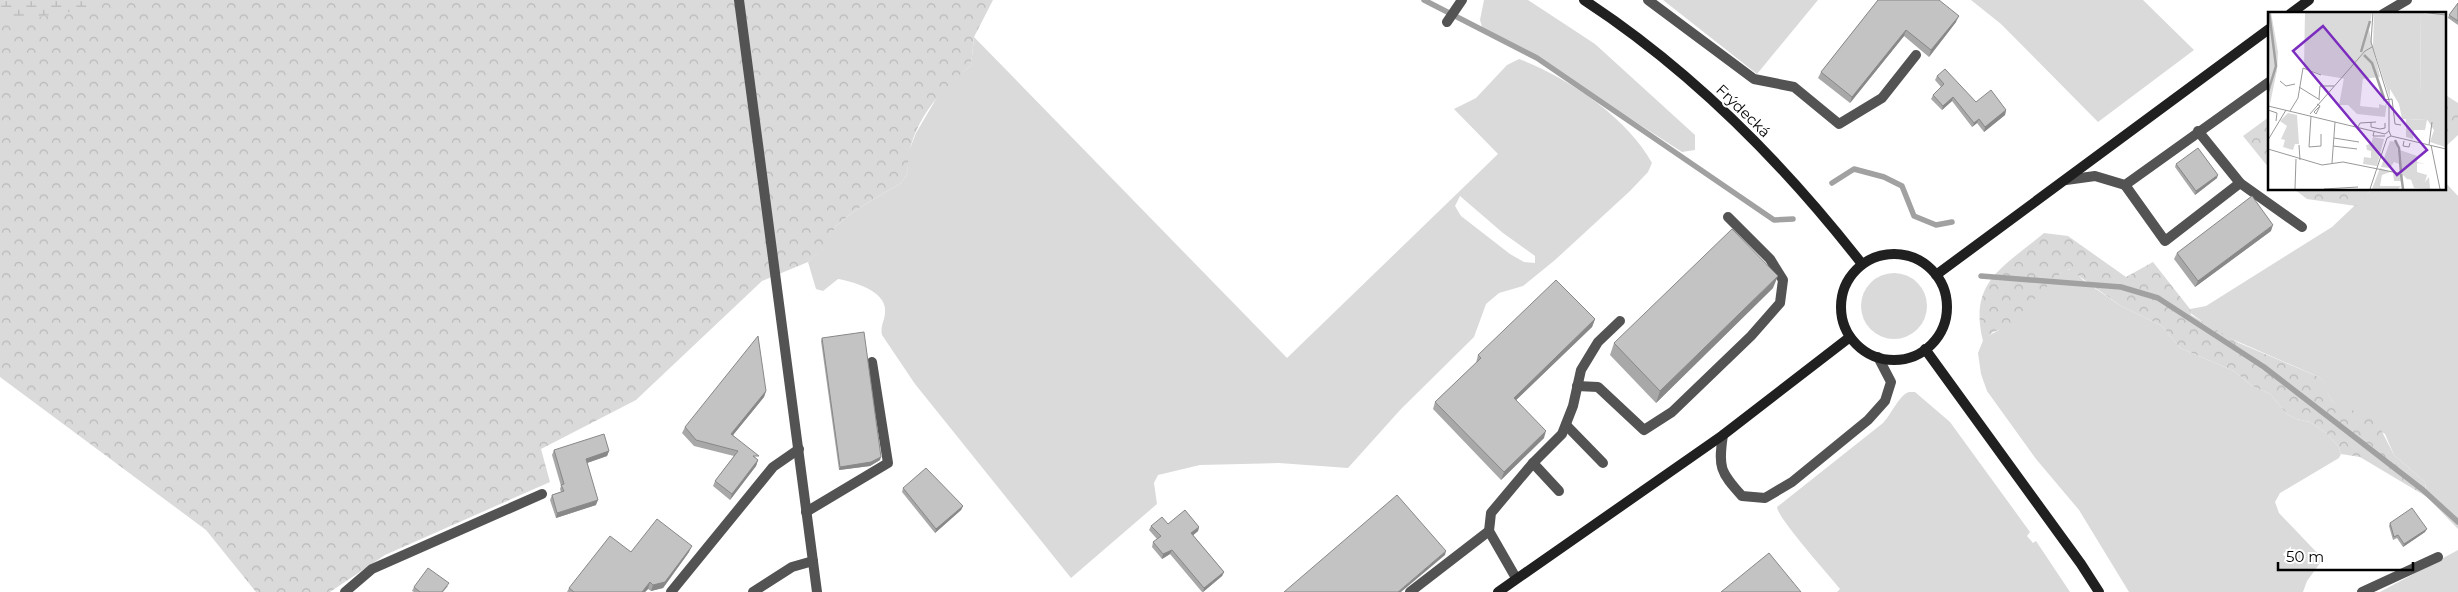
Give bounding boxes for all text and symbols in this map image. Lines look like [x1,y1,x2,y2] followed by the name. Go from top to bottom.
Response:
[2268,12,2446,190] inset map
[1712,80,1775,141] street label: Frýdecká
[2278,540,2413,572] scale bar
[2286,547,2324,566] text: 50 m

